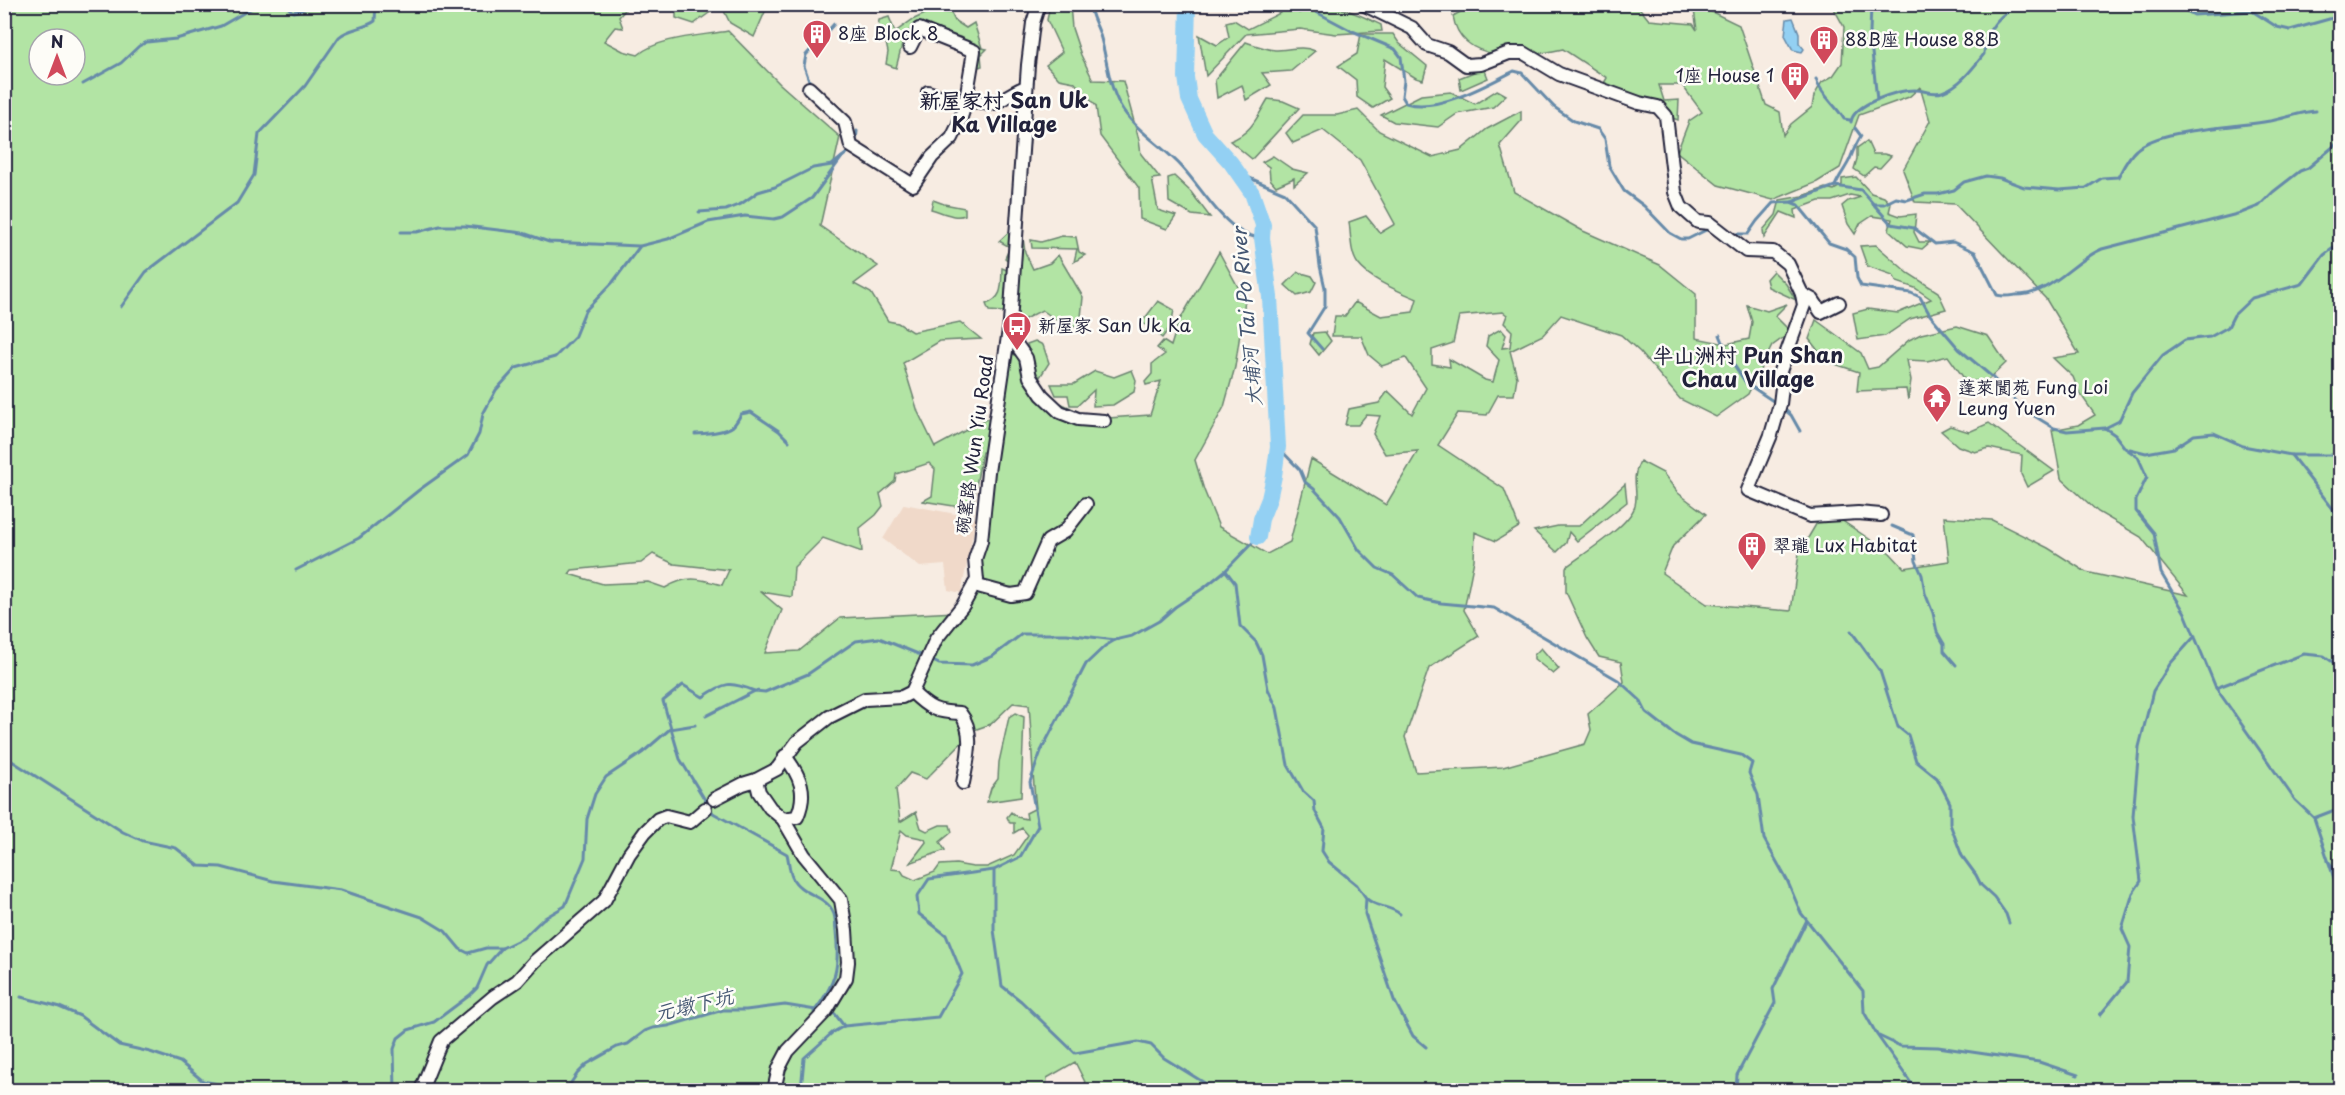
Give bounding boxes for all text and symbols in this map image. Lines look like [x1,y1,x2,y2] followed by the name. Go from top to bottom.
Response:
[801,18,833,60] building icon: 8座 Block 8
[838,19,938,46] place label: 8座 Block 8
[1808,24,1840,66] building icon: 88B座 House 88B
[1845,25,1999,52] place label: 88B座 House 88B
[27,27,87,87] north arrow
[51,29,63,53] text: N
[1779,60,1811,102] building icon: 1座 House 1
[1676,61,1774,88] place label: 1座 House 1
[920,83,1088,139] district label: 新屋家村 San Uk Ka Village
[1223,223,1269,408] water label: 大埔河 Tai Po River
[1001,310,1033,352] bus stop icon: 新屋家 San Uk Ka
[1038,311,1192,338] place label: 新屋家 San Uk Ka
[1653,338,1843,394] district label: 半山洲村 Pun Shan Chau Village
[948,353,999,536] street label: 碗窰路 Wun Yiu Road
[1958,373,2108,421] place label: 蓬萊閬苑 Fung Loi Leung Yuen
[1921,382,1953,424] temple icon: 蓬萊閬苑 Fung Loi Leung Yuen
[1736,530,1768,572] building icon: 翠瓏 Lux Habitat
[1773,531,1918,558] place label: 翠瓏 Lux Habitat
[651,980,738,1028] water label: 元墩下坑

